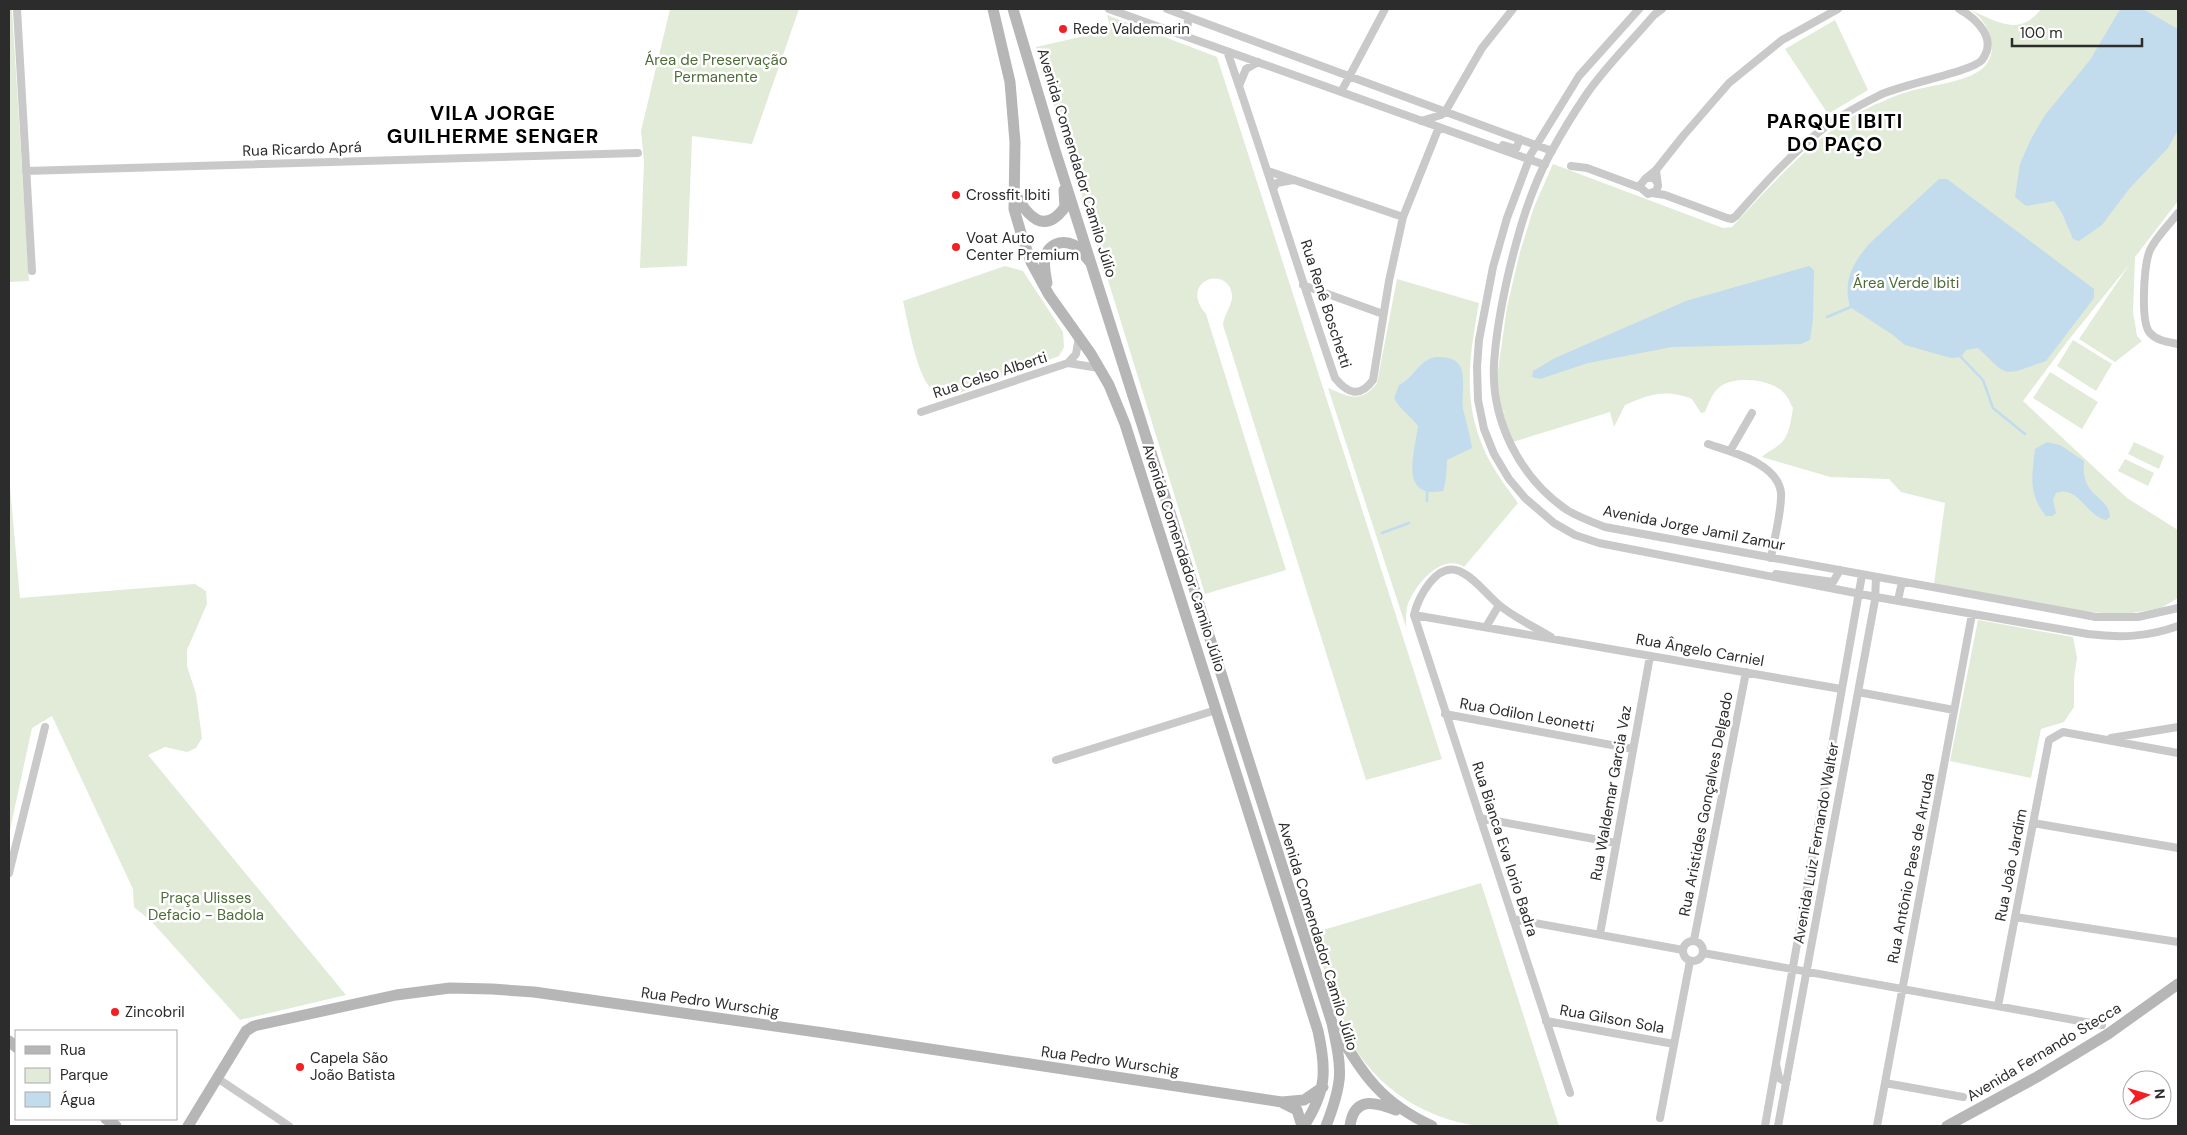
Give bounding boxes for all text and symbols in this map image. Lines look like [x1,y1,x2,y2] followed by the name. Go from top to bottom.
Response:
[2012,15,2142,47] scale bar
[1073,19,1190,39] place label: Rede Valdemarin
[1057,23,1069,35] marker: Rede Valdemarin
[2020,23,2063,43] text: 100 m
[1033,46,1121,280] street label: Avenida Comendador Camilo Júlio
[644,50,788,87] park label: Área de Preservação Permanente
[387,100,599,149] district label: VILA JORGE GUILHERME SENGER
[1767,108,1903,157] district label: PARQUE IBITI DO PAÇO
[242,137,362,161] street label: Rua Ricardo Aprá
[966,185,1050,205] place label: Crossfit Ibiti
[950,189,962,201] marker: Crossfit Ibiti
[966,228,1079,265] place label: Voat Auto Center Premium
[1296,237,1356,371] street label: Rua Renê Boschetti
[950,241,962,253] marker: Voat Auto Center Premium
[1853,273,1959,293] park label: Área Verde Ibiti
[930,347,1050,403] street label: Rua Celso Alberti
[1138,441,1230,675] street label: Avenida Comendador Camilo Júlio
[1601,501,1787,556] street label: Avenida Jorge Jamil Zamur
[1634,629,1766,671] street label: Rua Ângelo Carniel
[1674,690,1738,918] street label: Rua Aristides Gonçalves Delgado
[1458,693,1596,737] street label: Rua Odilon Leonetti
[1586,704,1636,882] street label: Rua Waldemar Garcia Vaz
[1788,740,1844,945] street label: Avenida Luiz Fernando Walter
[1467,759,1543,939] street label: Rua Bianca Eva Iorio Badra
[1883,771,1939,965] street label: Rua Antônio Paes de Arruda
[1990,807,2032,923] street label: Rua João Jardim
[1274,819,1362,1053] street label: Avenida Comendador Camilo Júlio
[148,888,264,925] park label: Praça Ulisses Defacio - Badola
[640,982,780,1022] street label: Rua Pedro Wurschig
[1963,998,2125,1106] street label: Avenida Fernando Stecca
[1558,1000,1666,1038] street label: Rua Gilson Sola
[125,1002,185,1022] place label: Zincobril
[109,1006,121,1018] marker: Zincobril
[15,1030,178,1120] legend
[60,1040,86,1060] text: Rua
[1040,1041,1180,1081] street label: Rua Pedro Wurschig
[310,1048,395,1085] place label: Capela São João Batista
[294,1061,306,1073] marker: Capela São João Batista
[60,1065,108,1085] text: Parque
[2122,1070,2172,1120] north arrow
[2151,1088,2169,1100] text: N
[60,1090,95,1110] text: Água

